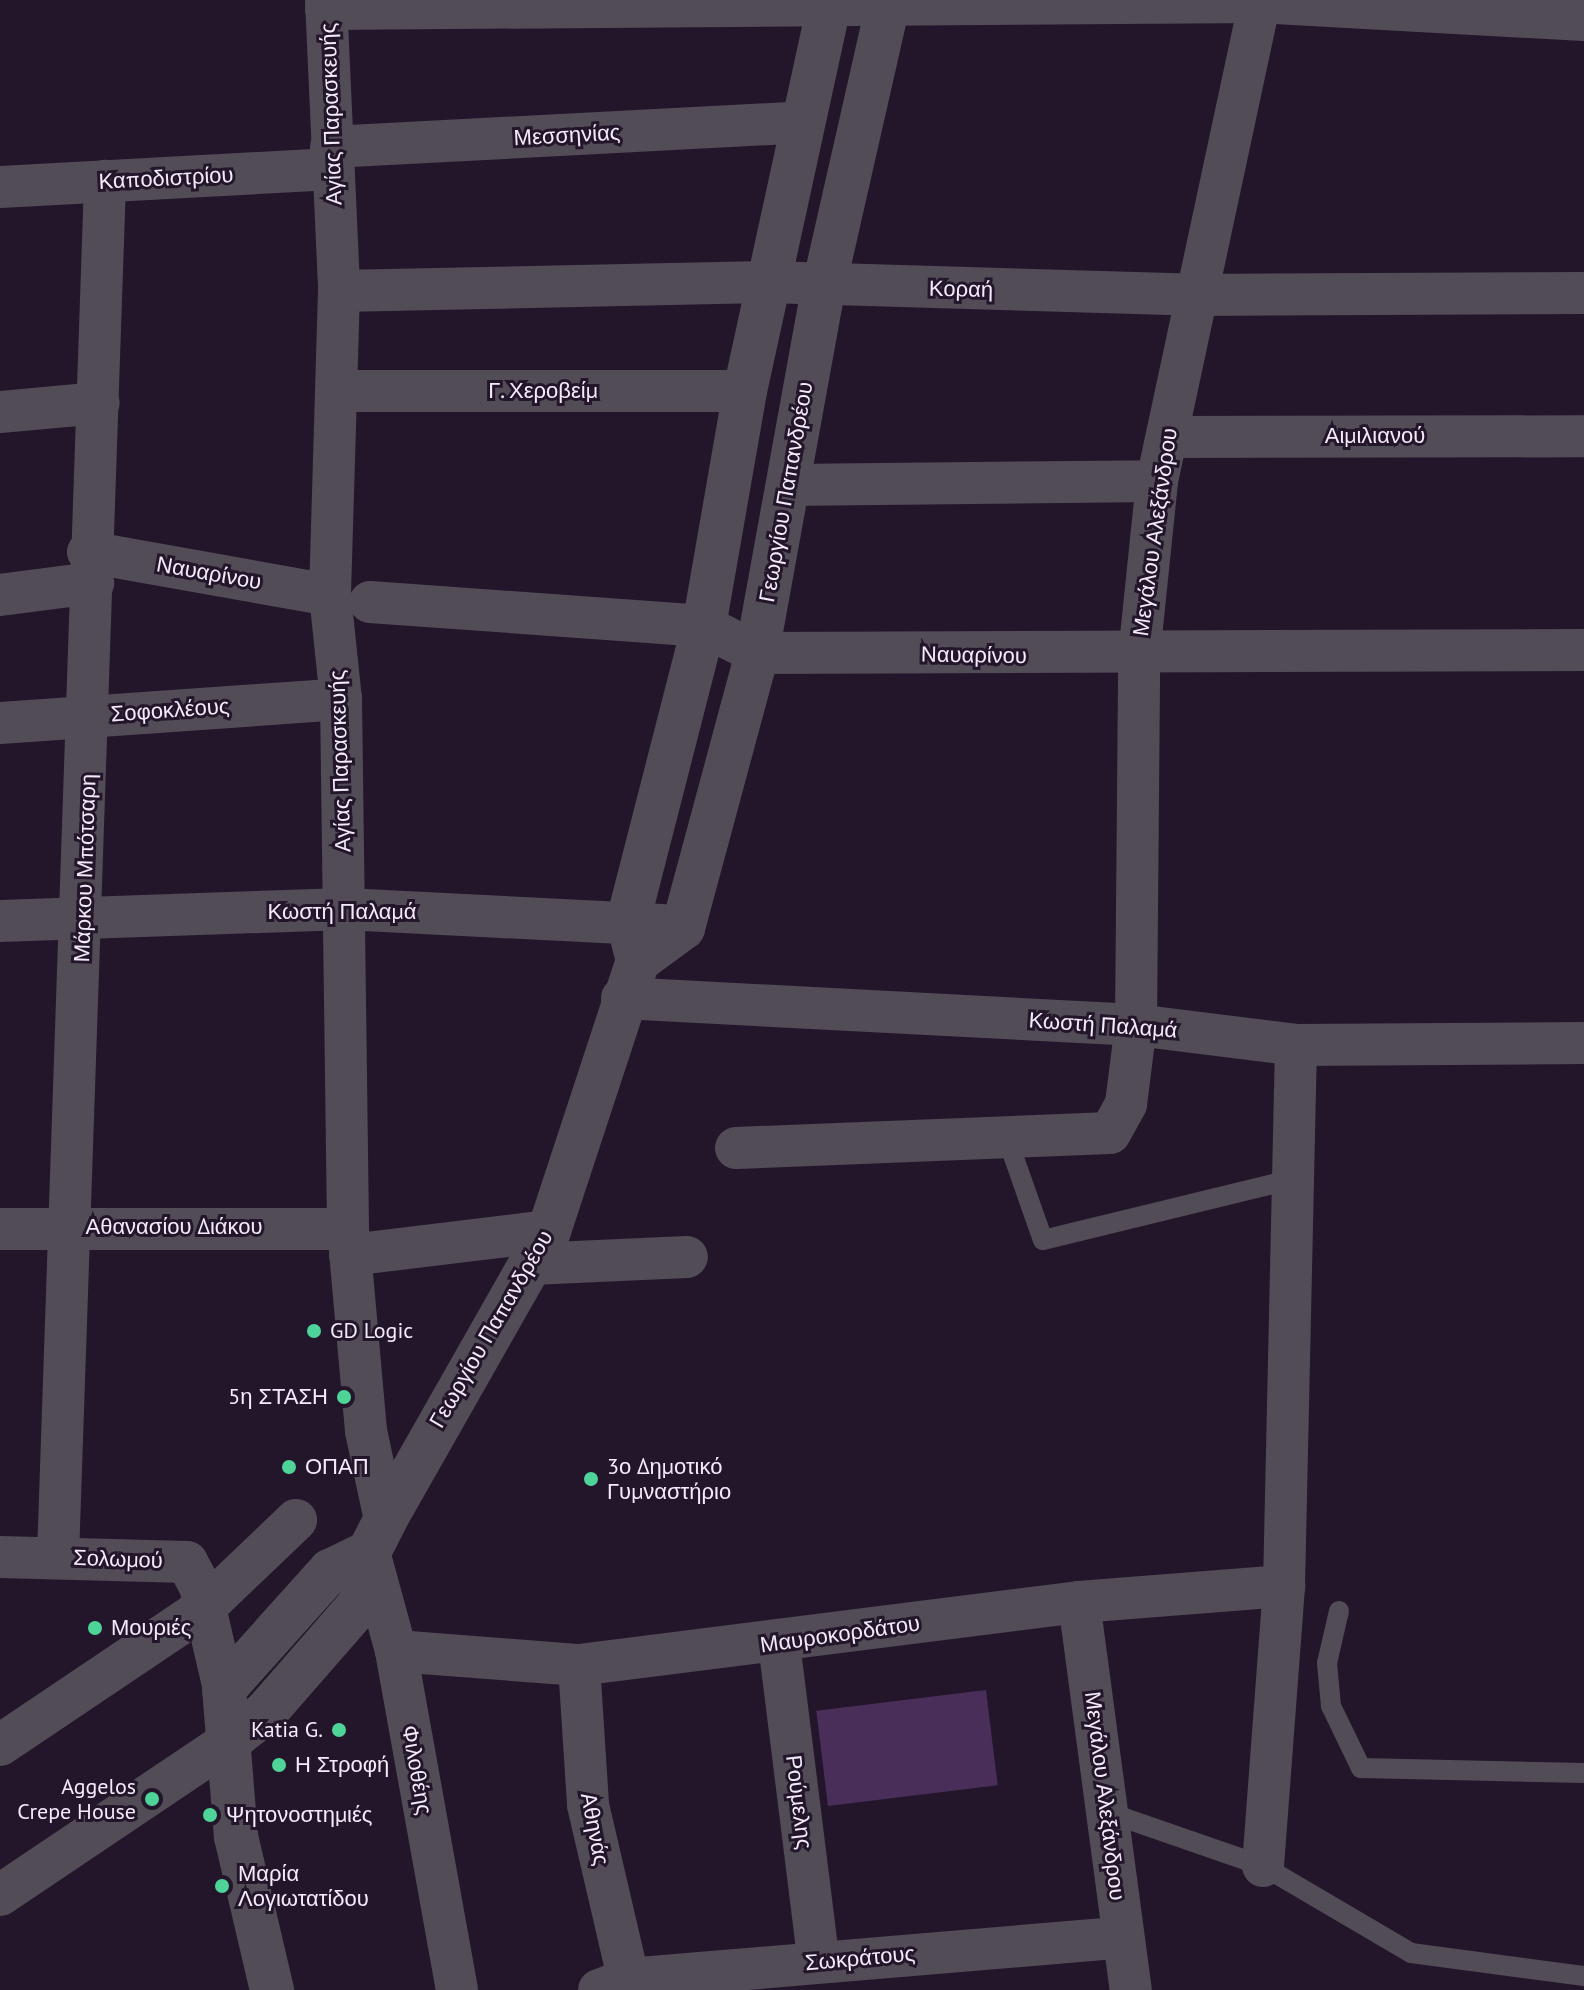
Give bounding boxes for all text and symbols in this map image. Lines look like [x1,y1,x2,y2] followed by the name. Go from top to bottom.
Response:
[315,22,347,206] street label: Αγίας Παρασκευής
[513,119,621,151] street label: Μεσσηνίας
[98,161,234,195] street label: Καποδιστρίου
[929,275,993,303] street label: Κοραή
[487,378,599,404] street label: Γ. Χεροβείμ
[754,380,818,604] street label: Γεωργίου Παπανδρέου
[1325,423,1425,449] street label: Αιμιλιανού
[1127,426,1183,638] street label: Μεγάλου Αλεξάνδρου
[155,551,263,595] street label: Ναυαρίνου
[921,641,1027,669] street label: Ναυαρίνου
[324,669,356,853] street label: Αγίας Παρασκευής
[110,693,230,727] street label: Σοφοκλέους
[69,773,101,963] street label: Μάρκου Μπότσαρη
[268,899,416,925] street label: Κωστή Παλαμά
[1028,1007,1178,1043] street label: Κωστή Παλαμά
[85,1214,263,1240] street label: Αθανασίου Διάκου
[424,1226,558,1432] street label: Γεωργίου Παπανδρέου
[330,1318,413,1344] place label: GD Logic
[305,1322,323,1340] marker: GD Logic
[228,1384,328,1410] place label: 5η ΣΤΑΣΗ
[335,1388,353,1406] marker: 5η ΣΤΑΣΗ
[607,1453,731,1504] place label: 3ο Δημοτικό Γυμναστήριο
[305,1454,369,1480] place label: ΟΠΑΠ
[280,1458,298,1476] marker: ΟΠΑΠ
[582,1470,600,1488] marker: 3ο Δημοτικό Γυμναστήριο
[73,1544,163,1574] street label: Σολωμού
[758,1610,922,1658] street label: Μαυροκορδάτου
[111,1615,191,1641] place label: Μουριές
[86,1619,104,1637] marker: Μουριές
[1079,1690,1131,1902] street label: Μεγάλου Αλεξάνδρου
[251,1717,323,1743] place label: Katia G.
[330,1721,348,1739] marker: Katia G.
[396,1723,438,1817] street label: Φιλοθέης
[295,1752,389,1778] place label: Η Στροφή
[780,1753,818,1851] street label: Ρούμελης
[270,1756,288,1774] marker: Η Στροφή
[17,1773,136,1824] place label: Aggelos Crepe House
[143,1790,161,1808] marker: Aggelos Crepe House
[575,1790,615,1868] street label: Αθηνάς
[226,1802,372,1828] place label: Ψητονοστημιές
[201,1806,219,1824] marker: Ψητονοστημιές
[238,1860,369,1912] place label: Μαρία Λογιωτατίδου
[213,1877,231,1895] marker: Μαρία Λογιωτατίδου
[804,1940,916,1976] street label: Σωκράτους

